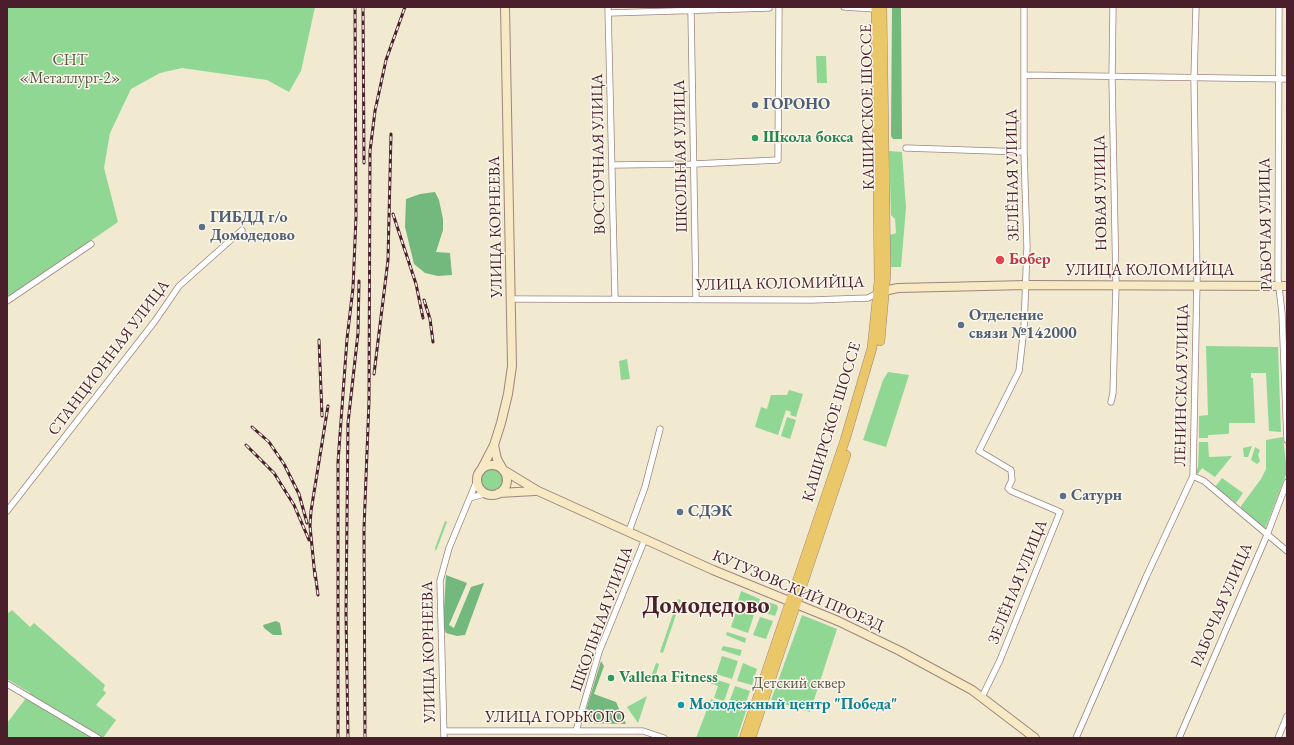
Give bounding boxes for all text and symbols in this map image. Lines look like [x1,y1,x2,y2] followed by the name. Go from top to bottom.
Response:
[857,24,879,190] street label: КАШИРСКОЕ ШОССЕ
[20,51,120,89] park label: СНТ «Металлург-2»
[588,73,610,235] street label: ВОСТОЧНАЯ УЛИЦА
[670,79,692,233] street label: ШКОЛЬНАЯ УЛИЦА
[763,95,830,115] place label: ГОРОНО
[750,100,760,110] marker: ГОРОНО
[1002,109,1024,241] street label: ЗЕЛЁНАЯ УЛИЦА
[763,128,854,148] place label: Школа бокса
[750,133,760,143] marker: Школа бокса
[1090,135,1112,251] street label: НОВАЯ УЛИЦА
[485,156,507,298] street label: УЛИЦА КОРНЕЕВА
[1255,157,1277,291] street label: РАБОЧАЯ УЛИЦА
[210,208,295,246] place label: ГИБДД г/о Домодедово
[197,222,207,232] marker: ГИБДД г/о Домодедово
[1009,250,1051,270] place label: Бобер
[994,254,1006,266] marker: Бобер
[1066,261,1234,281] street label: УЛИЦА КОЛОМИЙЦА
[695,273,865,295] street label: УЛИЦА КОЛОМИЙЦА
[44,276,174,440] street label: СТАНЦИОННАЯ УЛИЦА
[1171,303,1193,467] street label: ЛЕНИНСКАЯ УЛИЦА
[969,306,1077,344] place label: Отделение связи №142000
[956,320,966,330] marker: Отделение связи №142000
[799,340,865,504] street label: КАШИРСКОЕ ШОССЕ
[1071,486,1122,506] place label: Сатурн
[1058,491,1068,501] marker: Сатурн
[688,502,732,522] place label: СДЭК
[675,507,685,517] marker: СДЭК
[984,517,1052,647] street label: ЗЕЛЁНАЯ УЛИЦА
[1187,540,1257,670] street label: РАБОЧАЯ УЛИЦА
[567,544,637,694] street label: ШКОЛЬНАЯ УЛИЦА
[709,546,887,636] street label: КУТУЗОВСКИЙ ПРОЕЗД
[418,581,440,723] street label: УЛИЦА КОРНЕЕВА
[642,592,770,620] district label: Домодедово
[619,668,718,688] place label: Vallena Fitness
[606,673,616,683] marker: Vallena Fitness
[752,674,846,694] park label: Детский сквер
[689,695,897,715] place label: Молодежный центр "Победа"
[676,700,686,710] marker: Молодежный центр "Победа"
[485,708,625,728] street label: УЛИЦА ГОРЬКОГО

